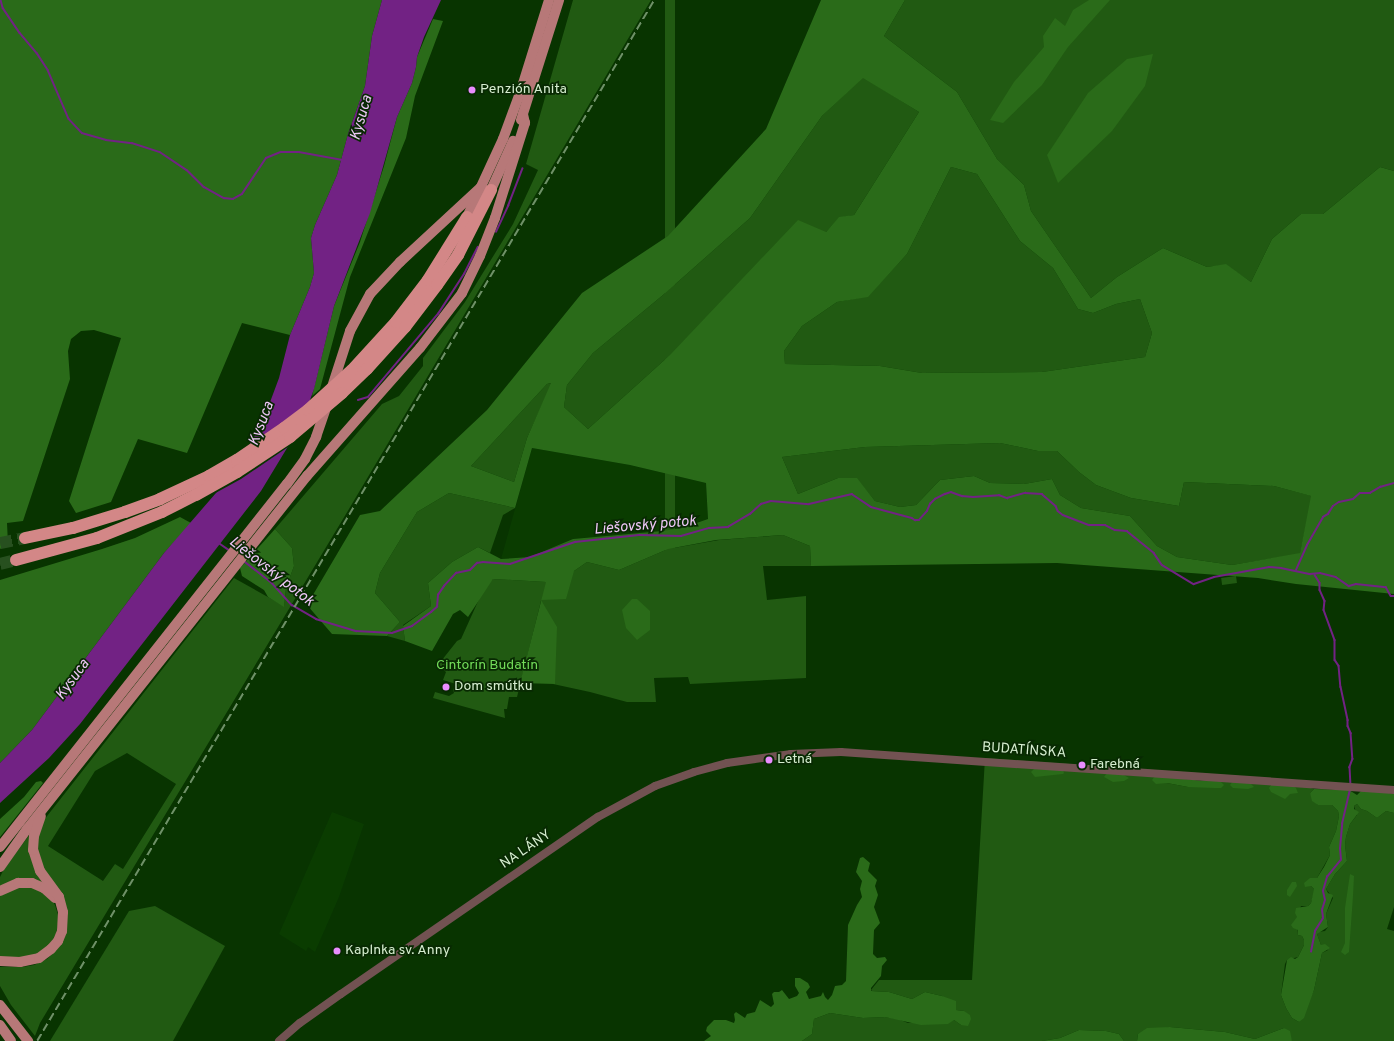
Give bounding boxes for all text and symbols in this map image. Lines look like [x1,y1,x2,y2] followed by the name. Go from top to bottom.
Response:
[480,82,567,98] place label: Penzión Anita
[467,85,477,95] marker: Penzión Anita
[347,93,377,143] water label: Kysuca
[245,399,279,449] water label: Kysuca
[593,513,697,539] water label: Liešovský potok
[225,533,317,611] water label: Liešovský potok
[52,656,94,704] water label: Kysuca
[436,658,538,674] park label: Cintorín Budatín
[454,679,533,695] place label: Dom smútku
[441,682,451,692] marker: Dom smútku
[981,740,1067,762] street label: BUDATÍNSKA
[777,752,812,768] place label: Letná
[764,755,774,765] marker: Letná
[1090,757,1140,773] place label: Farebná
[1077,760,1087,770] marker: Farebná
[497,827,555,873] street label: NA LÁNY
[345,943,451,959] place label: Kaplnka sv. Anny
[332,946,342,956] marker: Kaplnka sv. Anny

